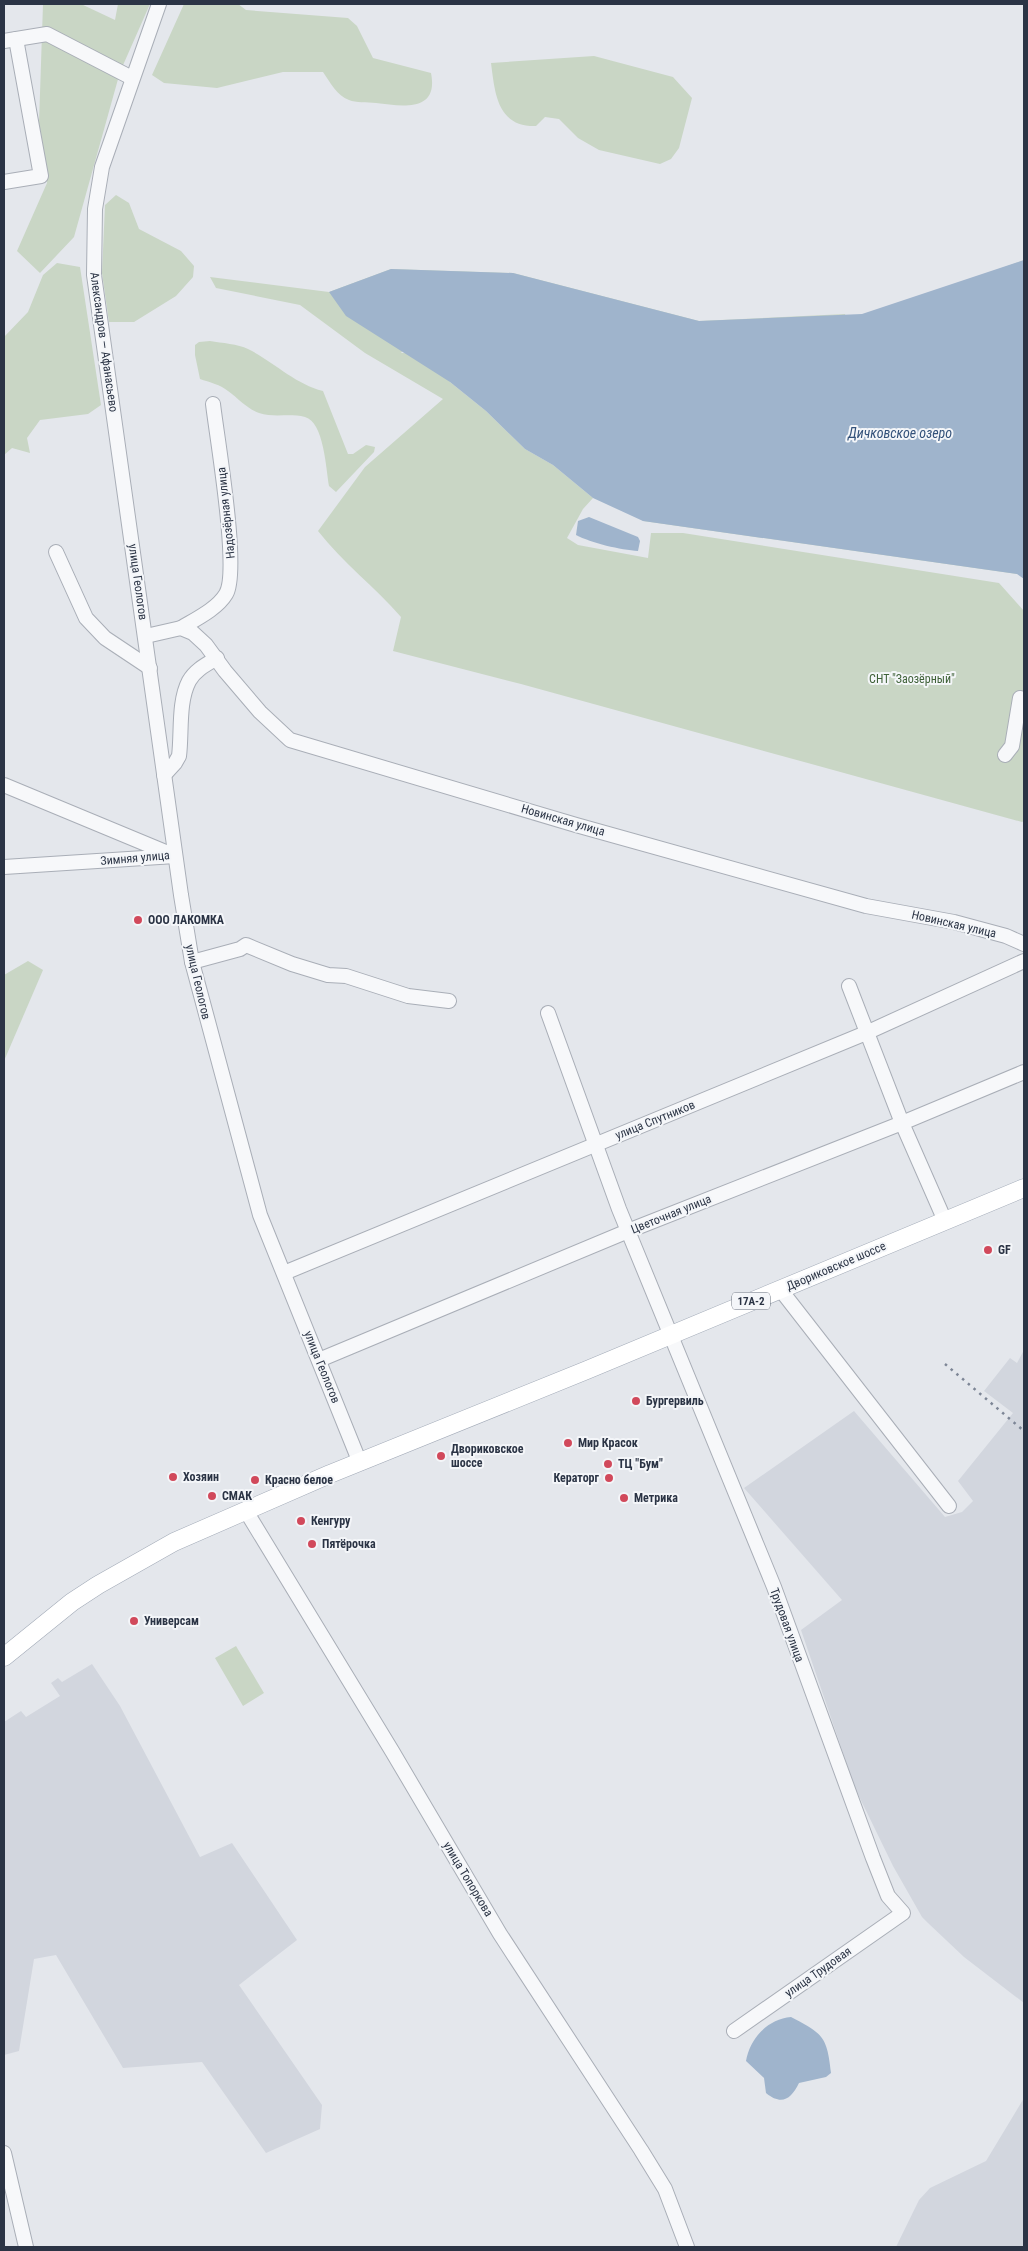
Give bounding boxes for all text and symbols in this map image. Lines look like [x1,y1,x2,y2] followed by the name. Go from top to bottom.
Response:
[87,271,121,413] street label: Александров — Афанасьево
[847,425,952,441] water label: Дичковское озеро
[214,466,238,559] street label: Надозёрная улица
[126,543,150,621] street label: улица Геологов
[869,672,955,686] park label: СНТ "Заозёрный"
[520,801,607,839] street label: Новинская улица
[100,848,171,868] street label: Зимняя улица
[910,907,998,941] street label: Новинская улица
[148,913,225,927] place label: ООО ЛАКОМКА
[132,914,144,926] marker: ООО ЛАКОМКА
[183,943,213,1021] street label: улица Геологов
[613,1098,697,1142] street label: улица Спутников
[629,1191,713,1236] street label: Цветочная улица
[784,1239,888,1293] street label: Двориковское шоссе
[998,1243,1011,1257] place label: GF
[982,1244,994,1256] marker: GF
[732,1292,770,1310] road number: 17А-2
[301,1329,343,1405] street label: улица Геологов
[646,1394,704,1408] place label: Бургервиль
[630,1395,642,1407] marker: Бургервиль
[578,1436,638,1450] place label: Мир Красок
[562,1437,574,1449] marker: Мир Красок
[451,1442,524,1470] place label: Двориковское шоссе
[435,1450,447,1462] marker: Двориковское шоссе
[618,1457,663,1471] place label: ТЦ "Бум"
[602,1458,614,1470] marker: ТЦ "Бум"
[183,1470,219,1484] place label: Хозяин
[167,1471,179,1483] marker: Хозяин
[554,1471,600,1485] place label: Кераторг
[603,1472,615,1484] marker: Кераторг
[265,1473,333,1487] place label: Красно белое
[249,1474,261,1486] marker: Красно белое
[222,1489,252,1503] place label: СМАК
[206,1490,218,1502] marker: СМАК
[634,1491,678,1505] place label: Метрика
[618,1492,630,1504] marker: Метрика
[311,1514,351,1528] place label: Кенгуру
[295,1515,307,1527] marker: Кенгуру
[322,1537,376,1551] place label: Пятёрочка
[306,1538,318,1550] marker: Пятёрочка
[767,1586,807,1664] street label: Трудовая улица
[144,1614,199,1628] place label: Универсам
[128,1615,140,1627] marker: Универсам
[440,1839,496,1919] street label: улица Топоркова
[782,1944,854,2000] street label: улица Трудовая

